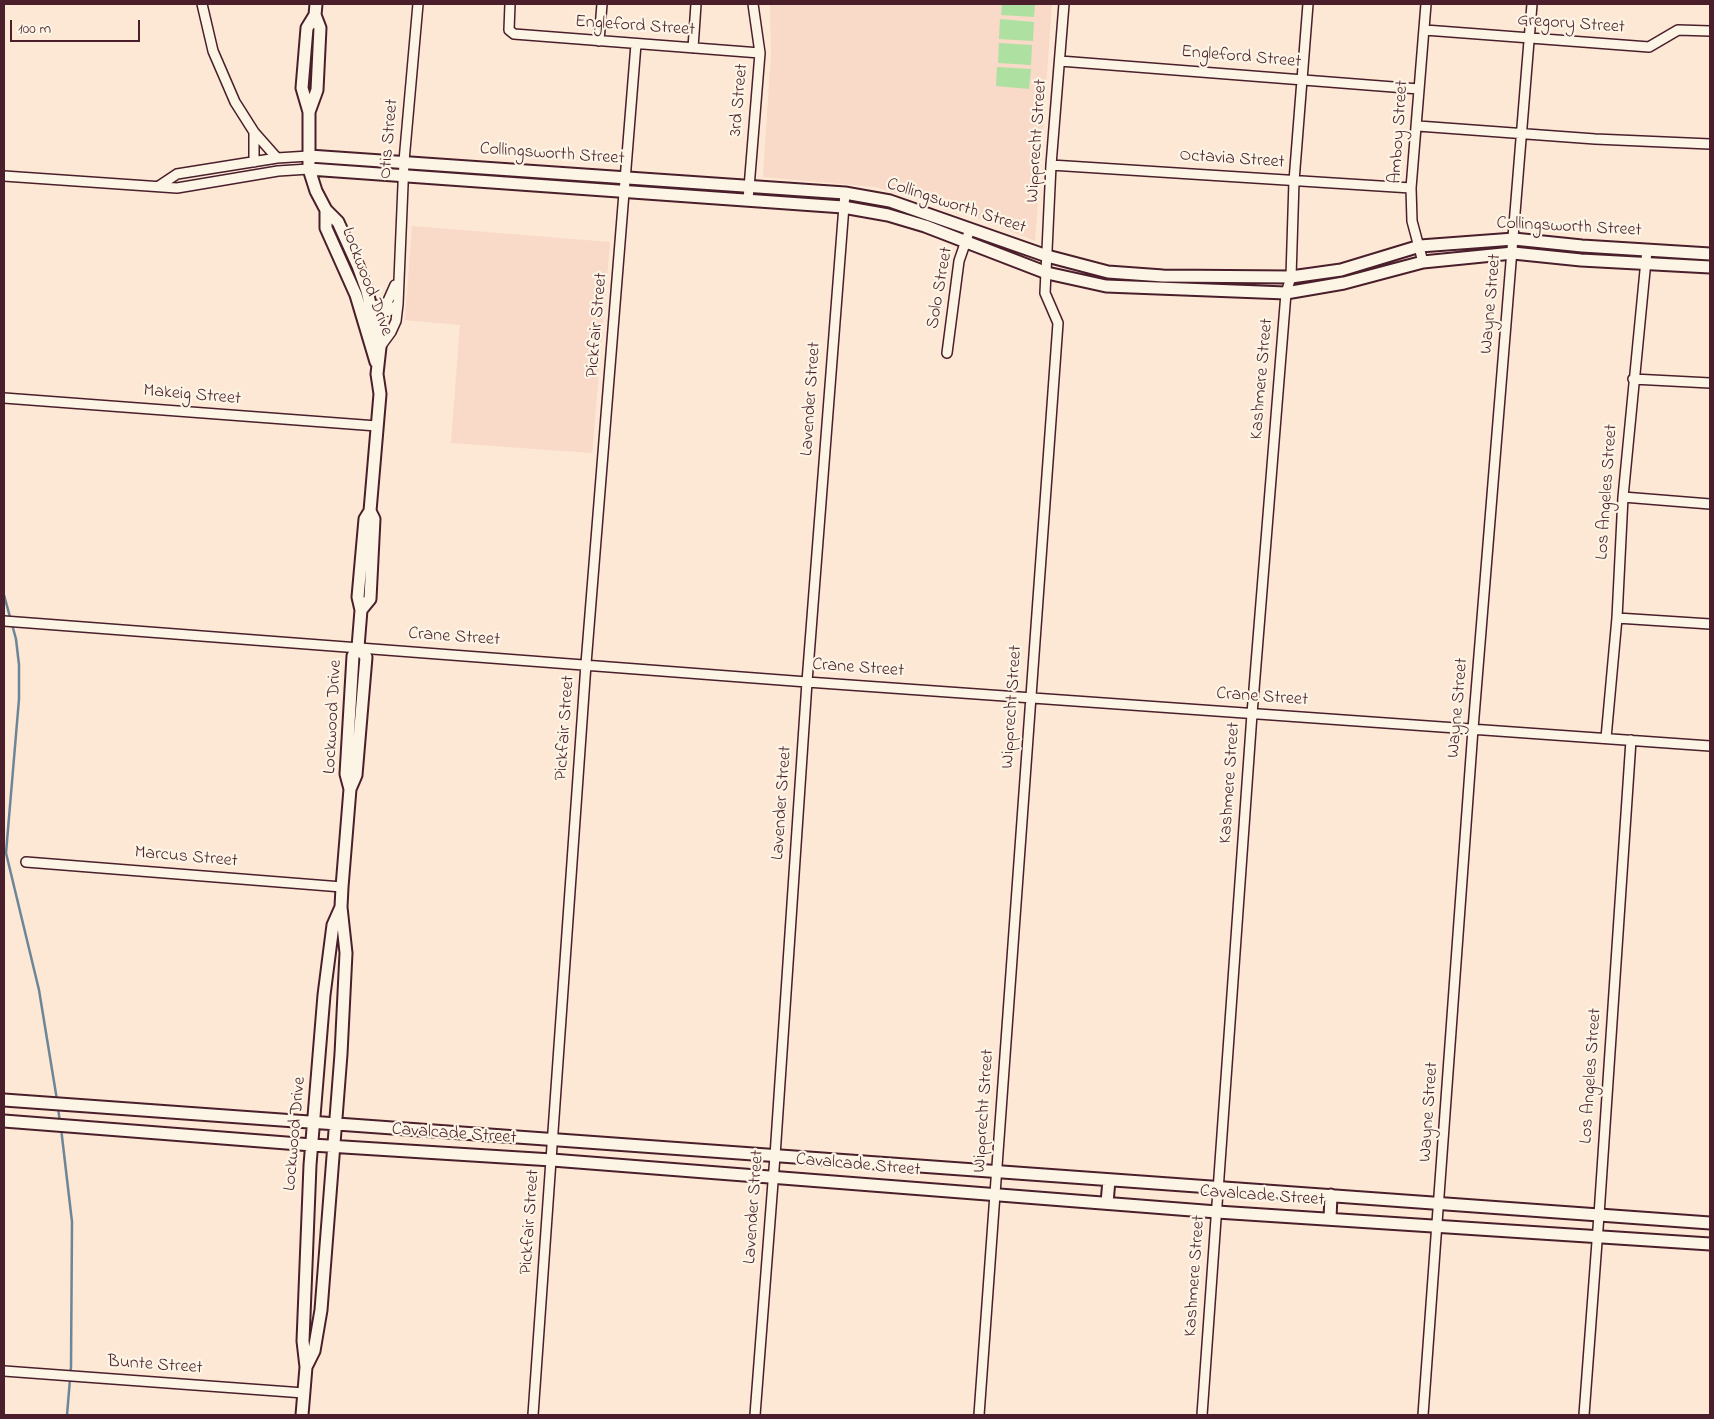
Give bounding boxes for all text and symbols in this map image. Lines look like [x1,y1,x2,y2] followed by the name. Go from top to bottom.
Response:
[12,10,142,42] scale bar
[1516,10,1626,40] street label: Gregory Street
[574,12,696,42] street label: Engleford Street
[18,18,51,40] text: 100 m
[1180,42,1302,74] street label: Engleford Street
[726,63,754,137] street label: 3rd Street
[1023,79,1053,203] street label: Wipprecht Street
[1386,79,1414,185] street label: Amboy Street
[376,98,404,180] street label: Otis Street
[479,139,625,171] street label: Collingsworth Street
[1179,146,1285,174] street label: Octavia Street
[884,174,1028,240] street label: Collingsworth Street
[1496,213,1642,243] street label: Collingsworth Street
[335,225,397,339] street label: Lockwood Drive
[923,245,959,331] street label: Solo Street
[1477,253,1507,355] street label: Wayne Street
[583,272,613,378] street label: Pickfair Street
[1247,317,1279,441] street label: Kashmere Street
[797,341,827,457] street label: Lavender Street
[142,381,242,411] street label: Makeig Street
[1592,423,1624,561] street label: Los Angeles Street
[407,624,501,652] street label: Crane Street
[998,645,1028,769] street label: Wipprecht Street
[811,655,905,683] street label: Crane Street
[1444,657,1474,759] street label: Wayne Street
[320,659,348,775] street label: Lockwood Drive
[552,675,580,781] street label: Pickfair Street
[1215,684,1309,712] street label: Crane Street
[1216,722,1246,844] street label: Kashmere Street
[768,745,798,861] street label: Lavender Street
[134,843,238,873] street label: Marcus Street
[1576,1007,1608,1145] street label: Los Angeles Street
[970,1049,1000,1173] street label: Wipprecht Street
[1416,1061,1444,1163] street label: Wayne Street
[280,1076,312,1192] street label: Lockwood Drive
[391,1120,517,1150] street label: Cavalcade Street
[740,1149,770,1265] street label: Lavender Street
[795,1150,921,1182] street label: Cavalcade Street
[517,1169,545,1275] street label: Pickfair Street
[1199,1182,1325,1212] street label: Cavalcade Street
[1181,1215,1211,1337] street label: Kashmere Street
[107,1352,203,1380] street label: Bunte Street

